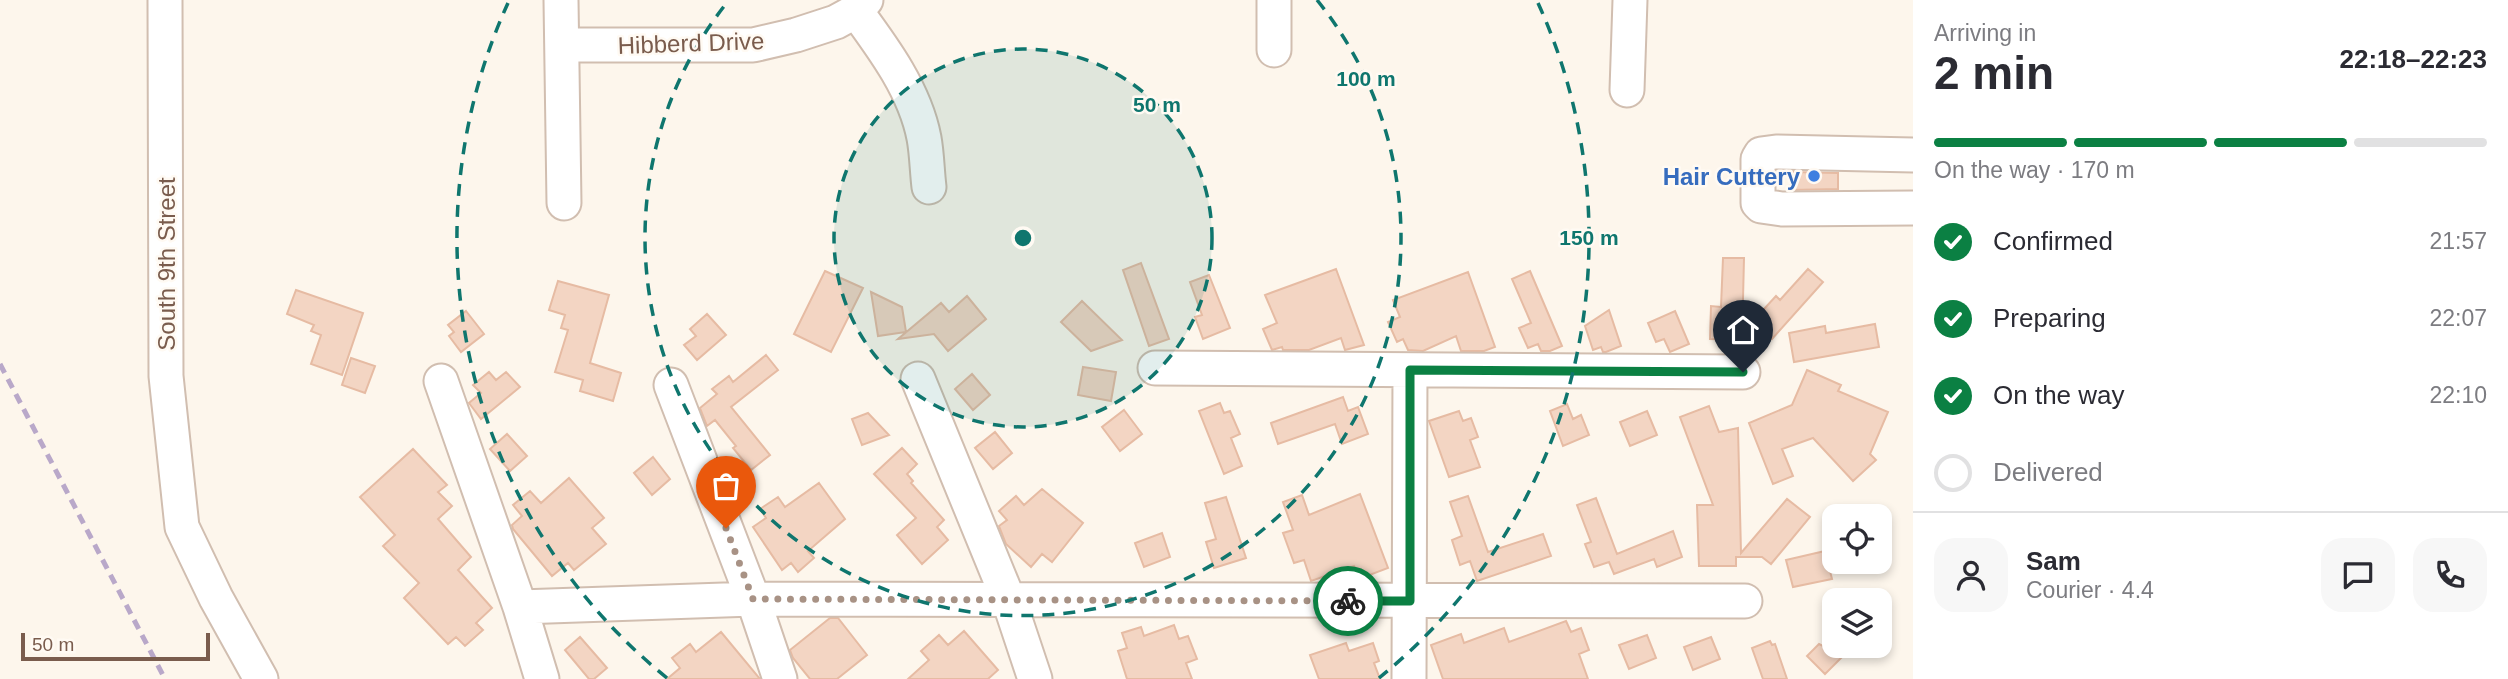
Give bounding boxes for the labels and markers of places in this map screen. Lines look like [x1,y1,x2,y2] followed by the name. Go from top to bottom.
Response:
[1663,163,1801,190] place label: Hair Cuttery
[1806,168,1822,184] marker: Hair Cuttery
[1011,226,1035,250] centre of rings
[1713,300,1773,372] pin
[696,456,756,528] pin

